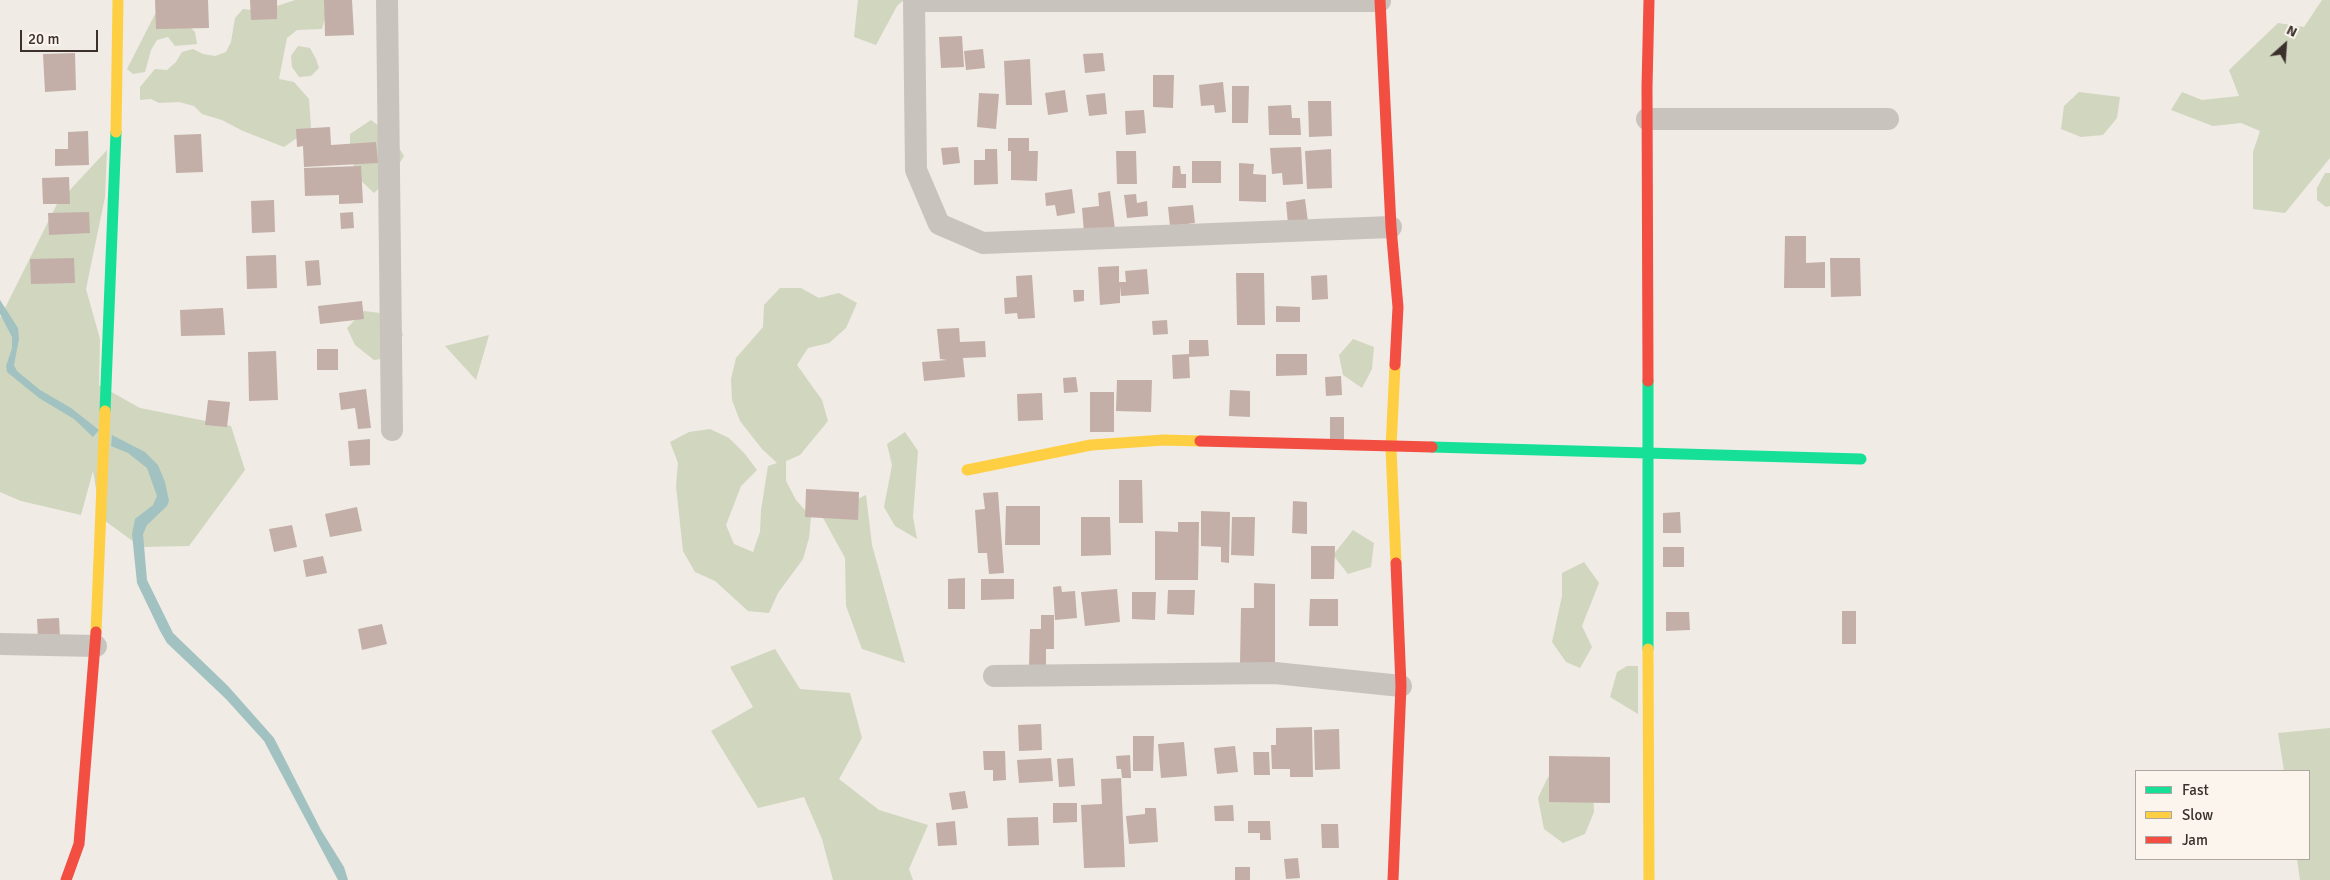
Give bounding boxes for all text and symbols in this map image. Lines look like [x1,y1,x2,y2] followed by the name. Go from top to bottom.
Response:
[22,20,100,52] scale bar
[2260,20,2310,70] north arrow
[2284,21,2300,41] text: N
[28,30,59,48] text: 20 m
[2135,770,2310,860] legend
[2182,781,2209,799] text: Fast
[2182,806,2213,824] text: Slow
[2182,831,2208,849] text: Jam

